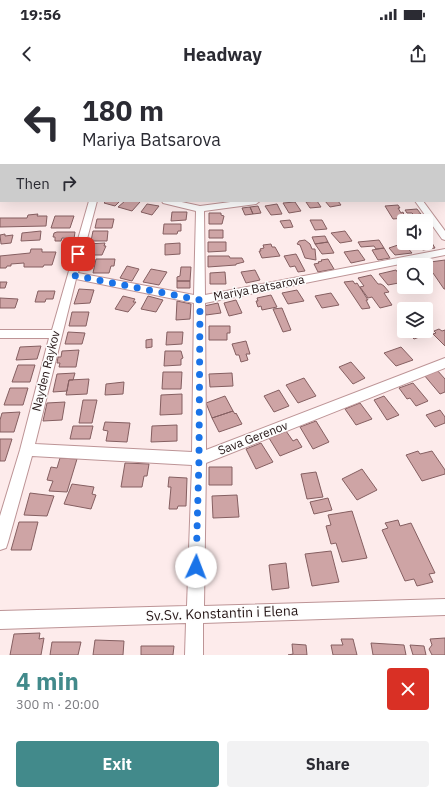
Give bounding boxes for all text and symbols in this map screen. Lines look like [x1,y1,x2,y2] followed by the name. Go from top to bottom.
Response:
[20,5,61,24] text: 19:56
[16,43,38,65] icon: back
[183,43,262,66] text: Headway
[407,43,429,65] icon: share
[82,92,164,129] text: 180 m
[16,96,68,148] icon: left
[82,128,221,151] text: Mariya Batsarova
[58,172,80,194] icon: right
[16,174,50,193] text: Then
[397,214,433,338] map controls
[397,214,433,250] button: sound
[61,237,95,271] pin
[67,243,89,265] icon: arrive
[397,258,433,294] button: search
[212,271,306,304] street label: Mariya Batsarova
[397,302,433,338] button: layers
[28,329,63,413] street label: Nayden Raykov
[216,417,290,458] street label: Sava Gerenov
[175,546,217,588] position arrow
[145,601,299,625] street label: Sv.Sv. Konstantin i Elena
[16,665,79,697] text: 4 min
[387,668,429,710] button: close
[16,696,99,713] text: 300 m · 20:00
[16,741,219,787] button: Exit
[227,741,429,787] button: Share

